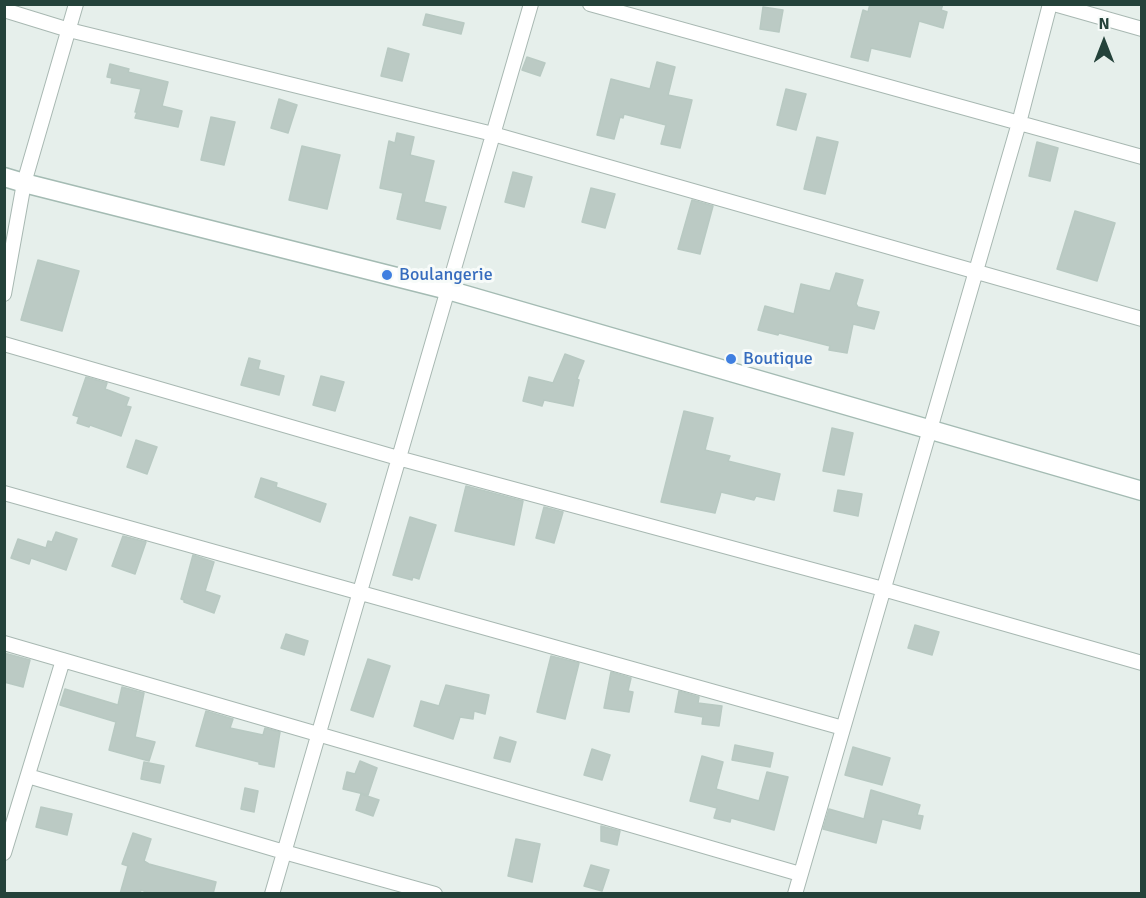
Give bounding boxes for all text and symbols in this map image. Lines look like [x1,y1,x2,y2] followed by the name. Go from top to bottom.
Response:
[1074,12,1134,72] north arrow
[1098,14,1110,34] text: N
[399,264,493,286] place label: Boulangerie
[380,268,394,282] marker: Boulangerie
[743,348,813,370] place label: Boutique
[724,352,738,366] marker: Boutique

